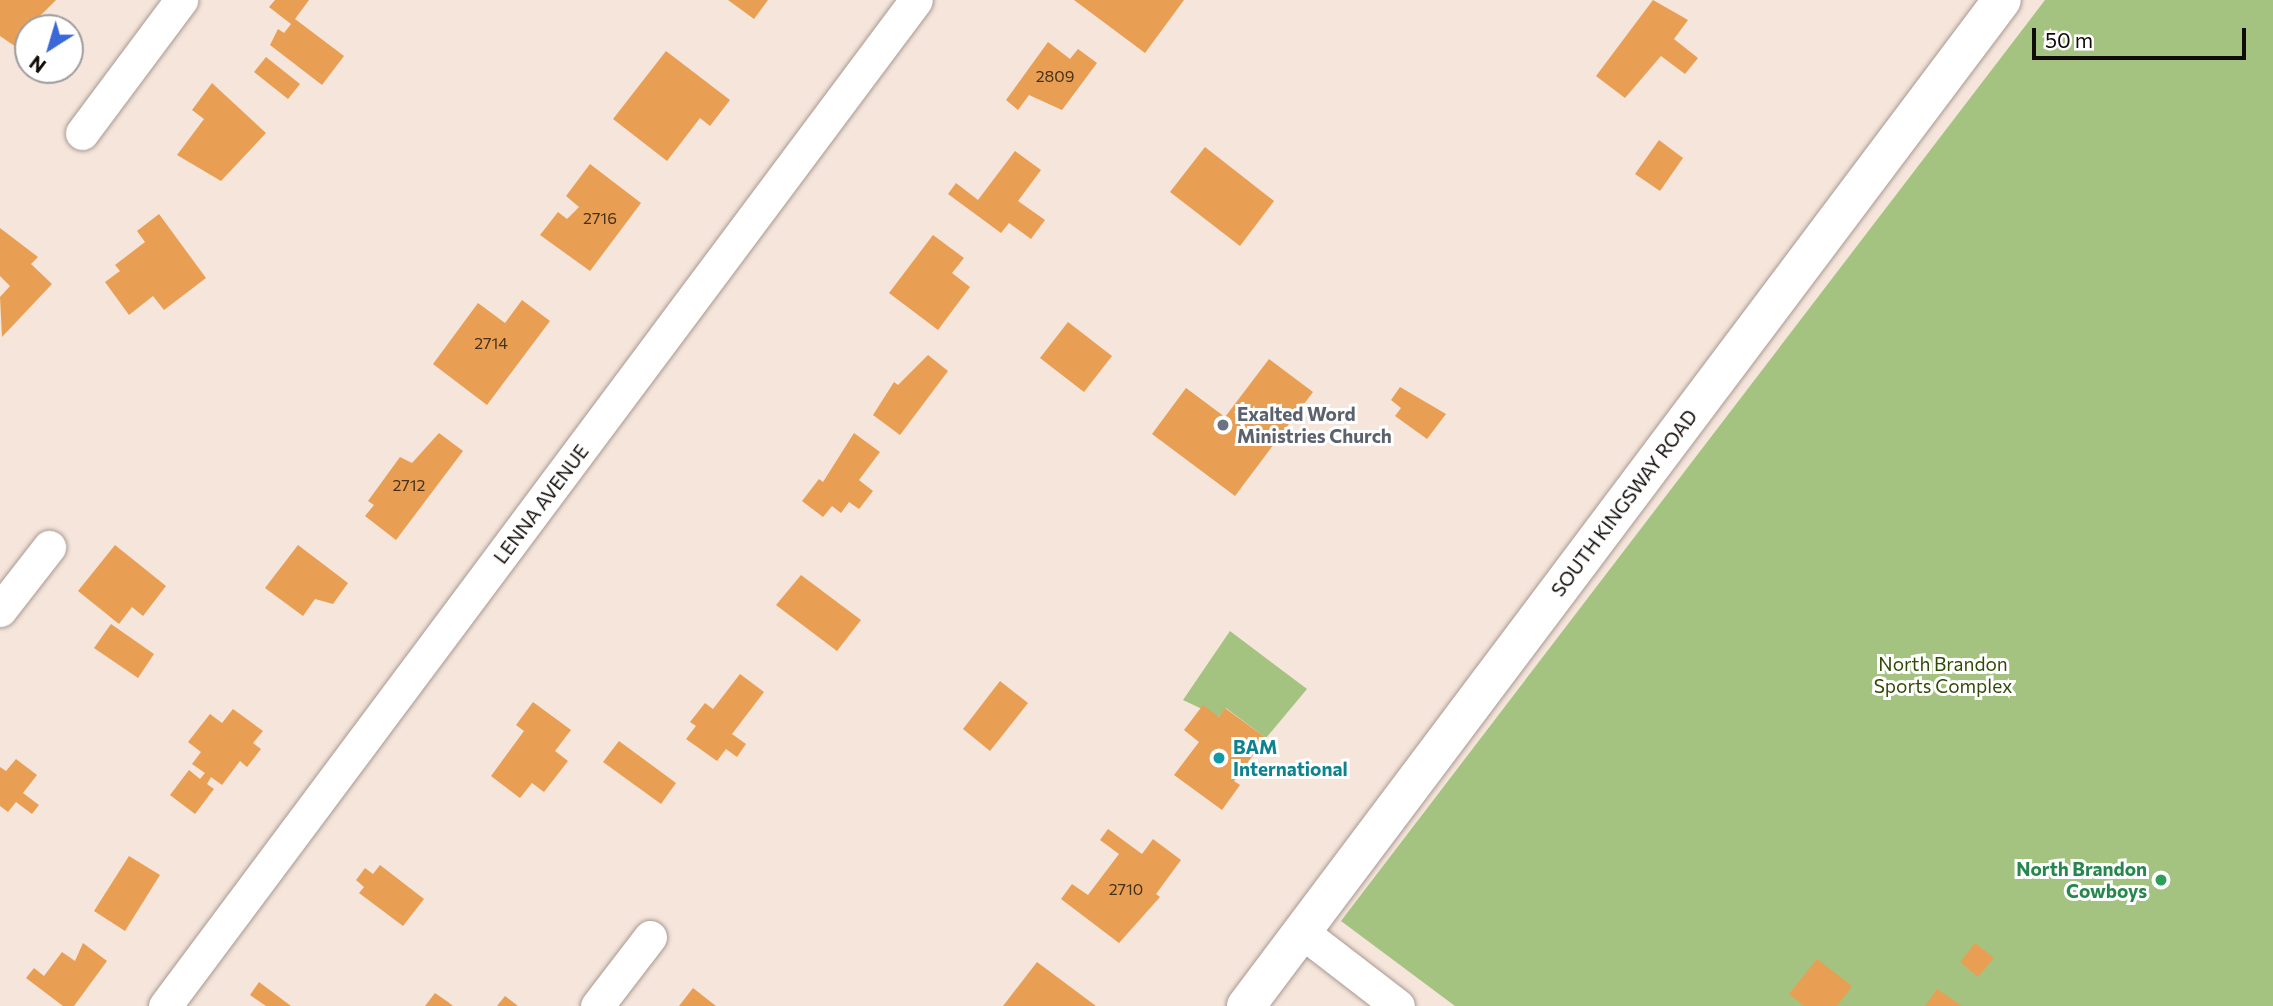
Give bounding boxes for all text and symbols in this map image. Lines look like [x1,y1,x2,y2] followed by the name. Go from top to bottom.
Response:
[14,14,84,84] north arrow
[2035,14,2248,58] scale bar
[2045,27,2093,52] text: 50 m
[25,51,50,78] text: N
[1036,66,1074,86] house number: 2809
[583,208,617,228] house number: 2716
[474,333,508,353] house number: 2714
[1237,403,1392,447] place label: Exalted Word Ministries Church
[1546,405,1702,601] street label: SOUTH KINGSWAY ROAD
[1215,417,1231,433] marker: Exalted Word Ministries Church
[489,440,593,568] street label: LENNA AVENUE
[393,475,425,495] house number: 2712
[1874,653,2012,697] park label: North Brandon Sports Complex
[1233,736,1348,780] place label: BAM International
[1211,750,1227,766] marker: BAM International
[2016,858,2147,902] place label: North Brandon Cowboys
[2153,872,2169,888] marker: North Brandon Cowboys
[1109,879,1143,899] house number: 2710

